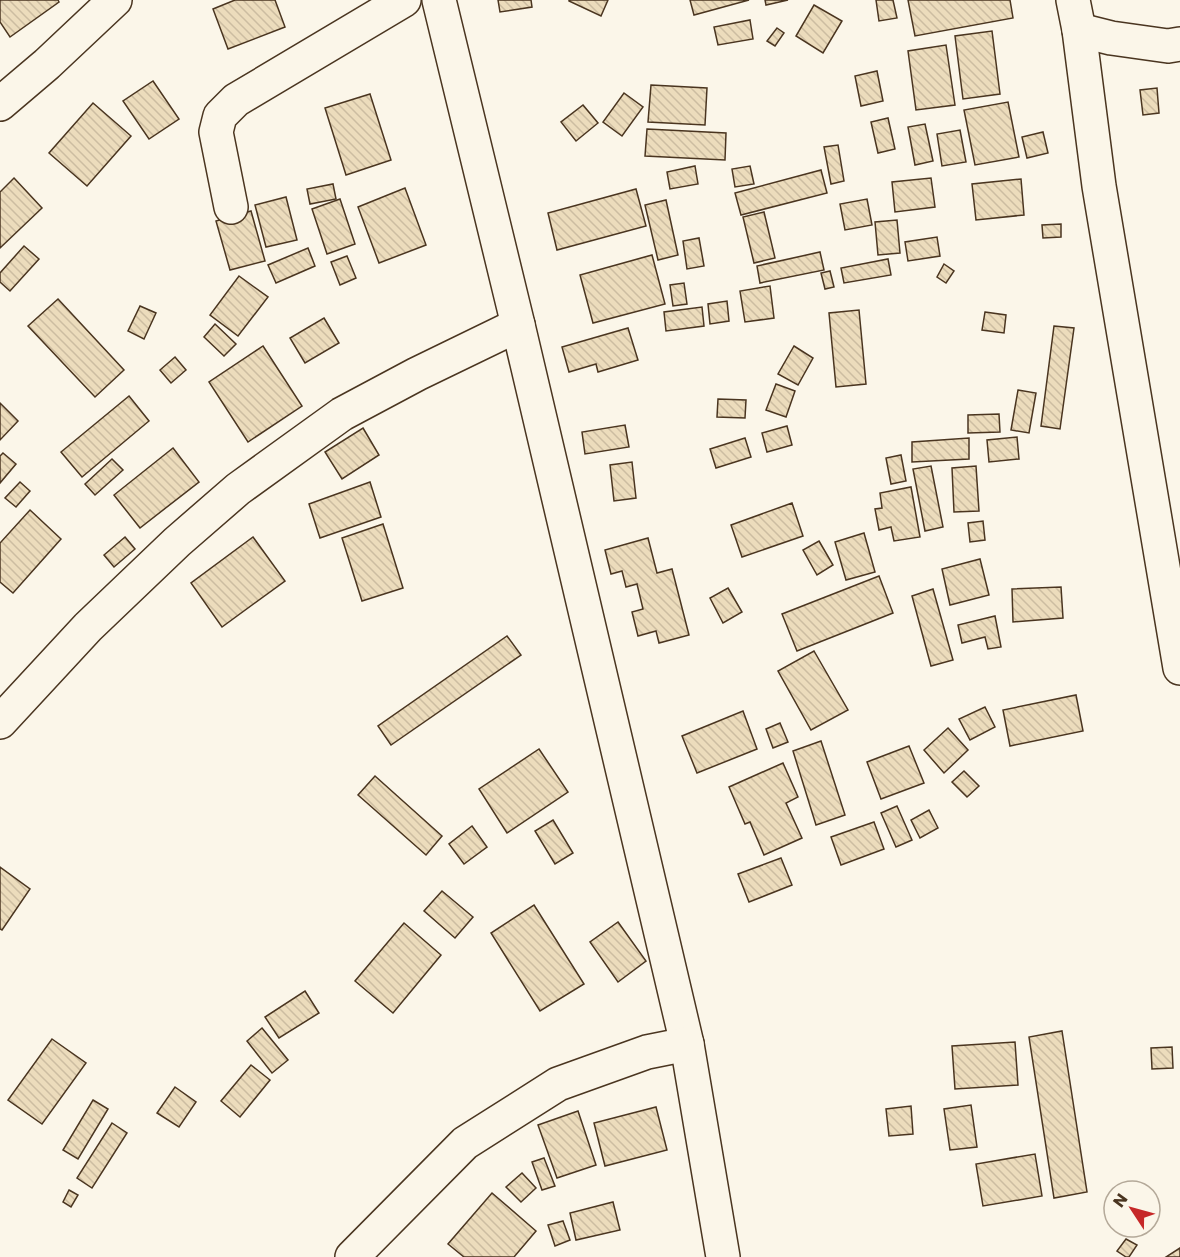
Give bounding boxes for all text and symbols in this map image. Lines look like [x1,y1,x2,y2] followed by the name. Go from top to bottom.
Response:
[1102,1179,1162,1239] north arrow
[1107,1189,1133,1212] text: N

